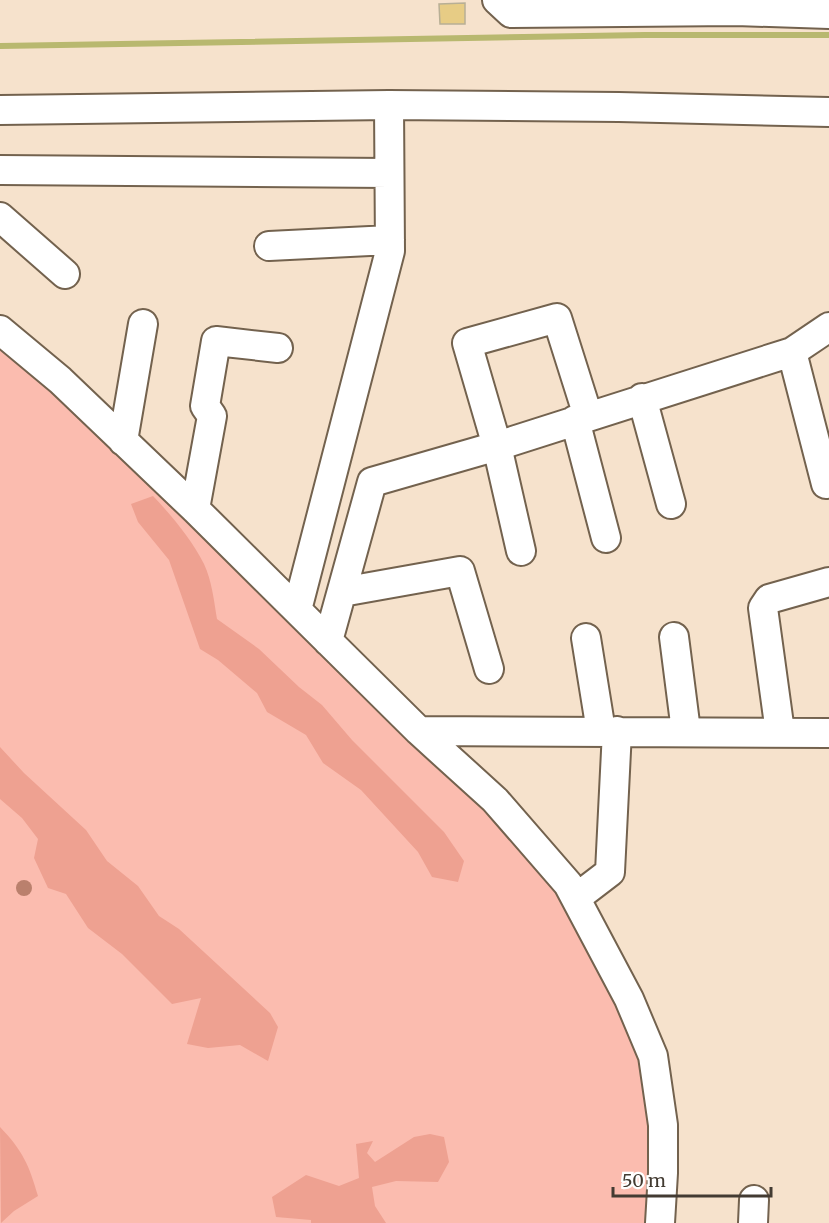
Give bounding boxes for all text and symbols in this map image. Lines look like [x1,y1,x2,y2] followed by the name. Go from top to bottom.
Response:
[613,1160,770,1198] scale bar
[622,1169,666,1192] text: 50 m

